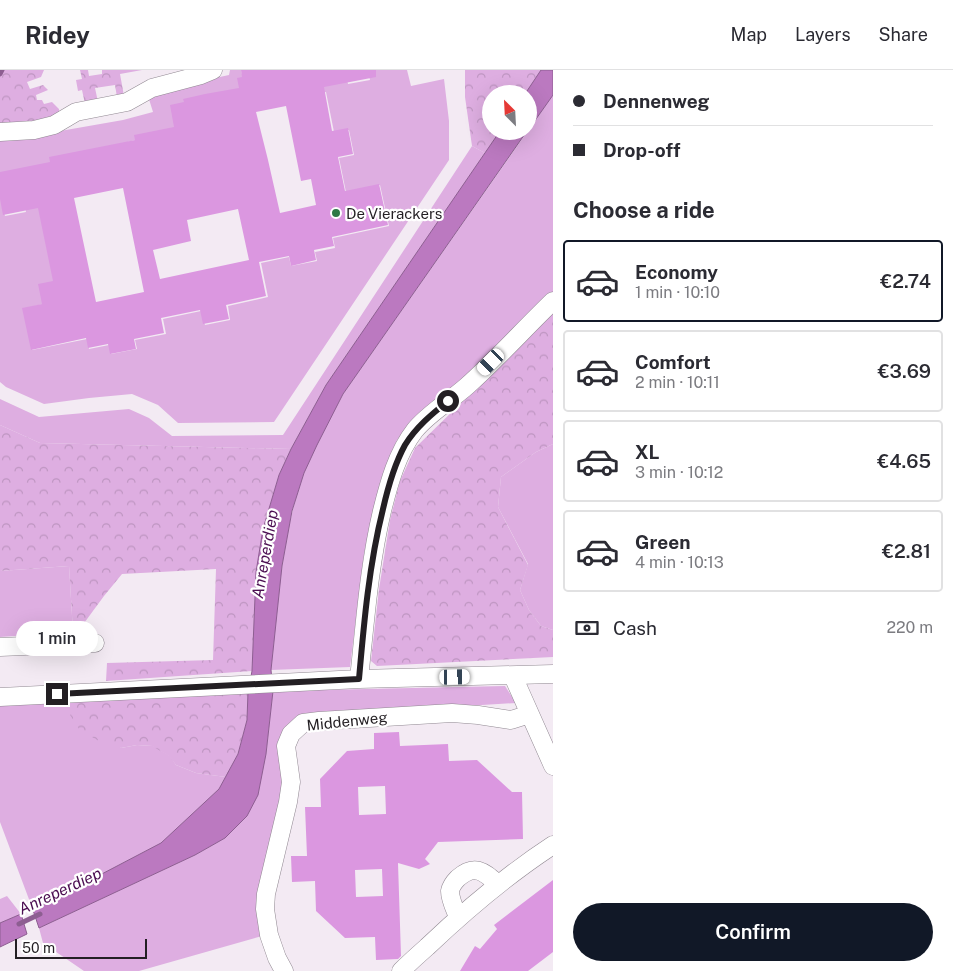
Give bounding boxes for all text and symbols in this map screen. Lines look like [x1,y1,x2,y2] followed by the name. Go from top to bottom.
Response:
[25,21,90,49] text: Ridey
[731,24,767,45] text: Map
[795,24,851,45] text: Layers
[879,24,928,45] text: Share
[482,85,538,140] north arrow
[482,85,537,140] map controls
[603,90,710,112] text: Dennenweg
[603,139,680,161] text: Drop-off
[573,197,715,223] text: Choose a ride
[346,205,442,222] place label: De Vierackers
[330,207,342,219] marker: De Vierackers
[575,259,620,304] icon: car
[635,261,718,283] text: Economy
[880,270,931,292] text: €2.74
[635,283,720,302] text: 1 min · 10:10
[475,346,506,378] car
[575,349,620,394] icon: car
[635,351,711,373] text: Comfort
[878,360,931,382] text: €3.69
[635,373,720,392] text: 2 min · 10:11
[437,390,459,412] route start
[575,439,620,484] icon: car
[635,441,660,463] text: XL
[877,450,931,472] text: €4.65
[635,463,723,482] text: 3 min · 10:12
[248,508,282,600] water label: Anreperdiep
[575,529,620,574] icon: car
[635,531,690,553] text: Green
[882,540,931,562] text: €2.81
[635,553,724,572] text: 4 min · 10:13
[573,614,601,642] icon: cash
[613,617,657,639] text: Cash
[886,618,933,637] text: 220 m
[16,622,98,656] callout: 1 min
[38,629,76,648] text: 1 min
[439,669,470,685] car
[46,683,68,705] route end
[306,708,388,734] street label: Middenweg
[15,863,105,919] water label: Anreperdiep
[573,903,933,961] button: Confirm
[15,936,148,959] scale bar
[22,940,55,956] text: 50 m

